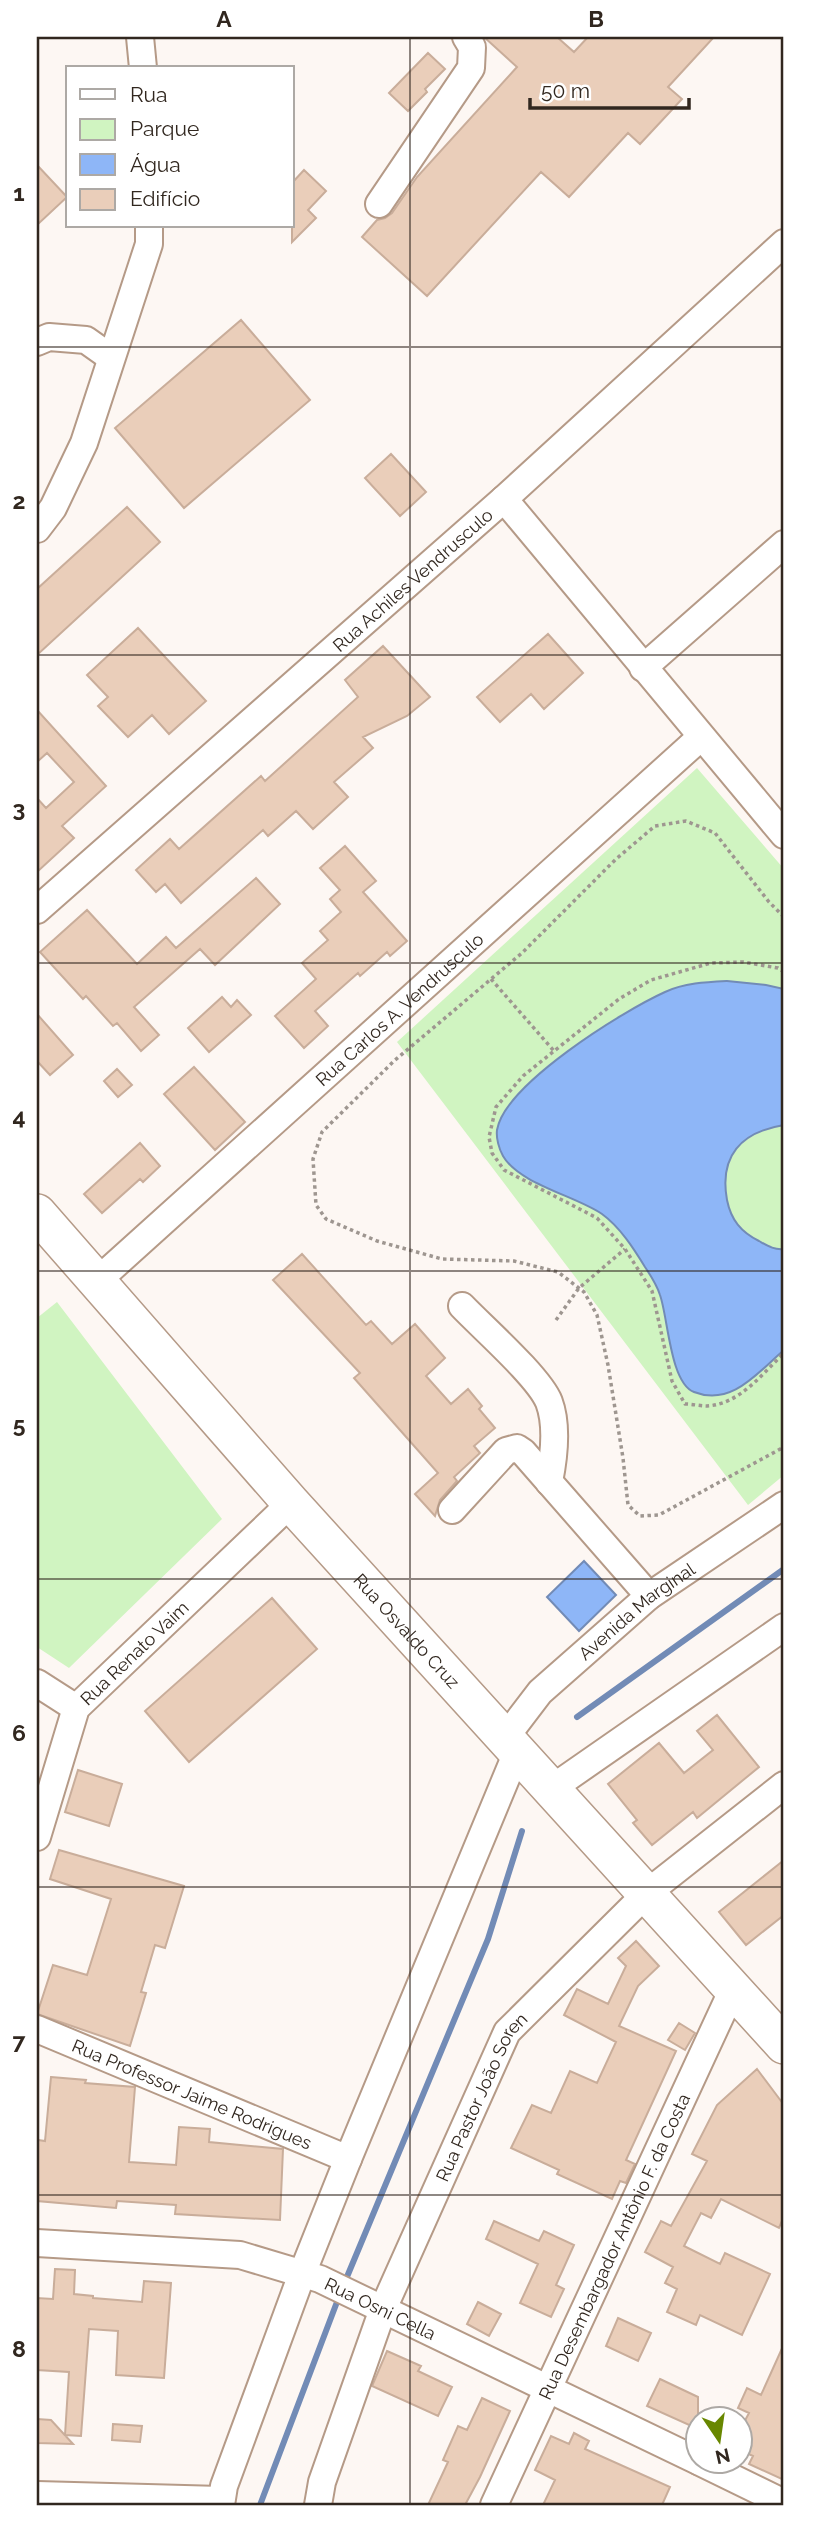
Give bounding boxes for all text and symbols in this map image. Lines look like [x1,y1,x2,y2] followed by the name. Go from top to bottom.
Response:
[216,5,232,32] text: A
[588,5,604,32] text: B
[66,66,294,228] legend
[530,66,690,110] scale bar
[541,78,590,103] text: 50 m
[130,82,167,107] text: Rua
[130,116,199,141] text: Parque
[130,152,181,177] text: Água
[13,179,25,206] text: 1
[130,186,200,211] text: Edifício
[13,487,25,514] text: 2
[328,504,497,656] street label: Rua Achiles Vendrusculo
[13,795,25,822] text: 3
[311,928,488,1090] street label: Rua Carlos A. Vendrusculo
[12,1103,26,1130] text: 4
[13,1411,26,1438] text: 5
[574,1558,699,1664] street label: Avenida Marginal
[350,1569,465,1692] street label: Rua Osvaldo Cruz
[76,1596,192,1709] street label: Rua Renato Vaim
[12,1719,26,1746] text: 6
[431,2008,531,2184] street label: Rua Pastor João Soren
[13,2027,26,2054] text: 7
[69,2034,315,2153] street label: Rua Professor Jaime Rodrigues
[534,2090,694,2403] street label: Rua Desembargador Antônio F. da Costa
[322,2273,439,2344] street label: Rua Osni Cella
[12,2335,26,2362] text: 8
[684,2406,754,2476] north arrow
[713,2444,732,2469] text: N

